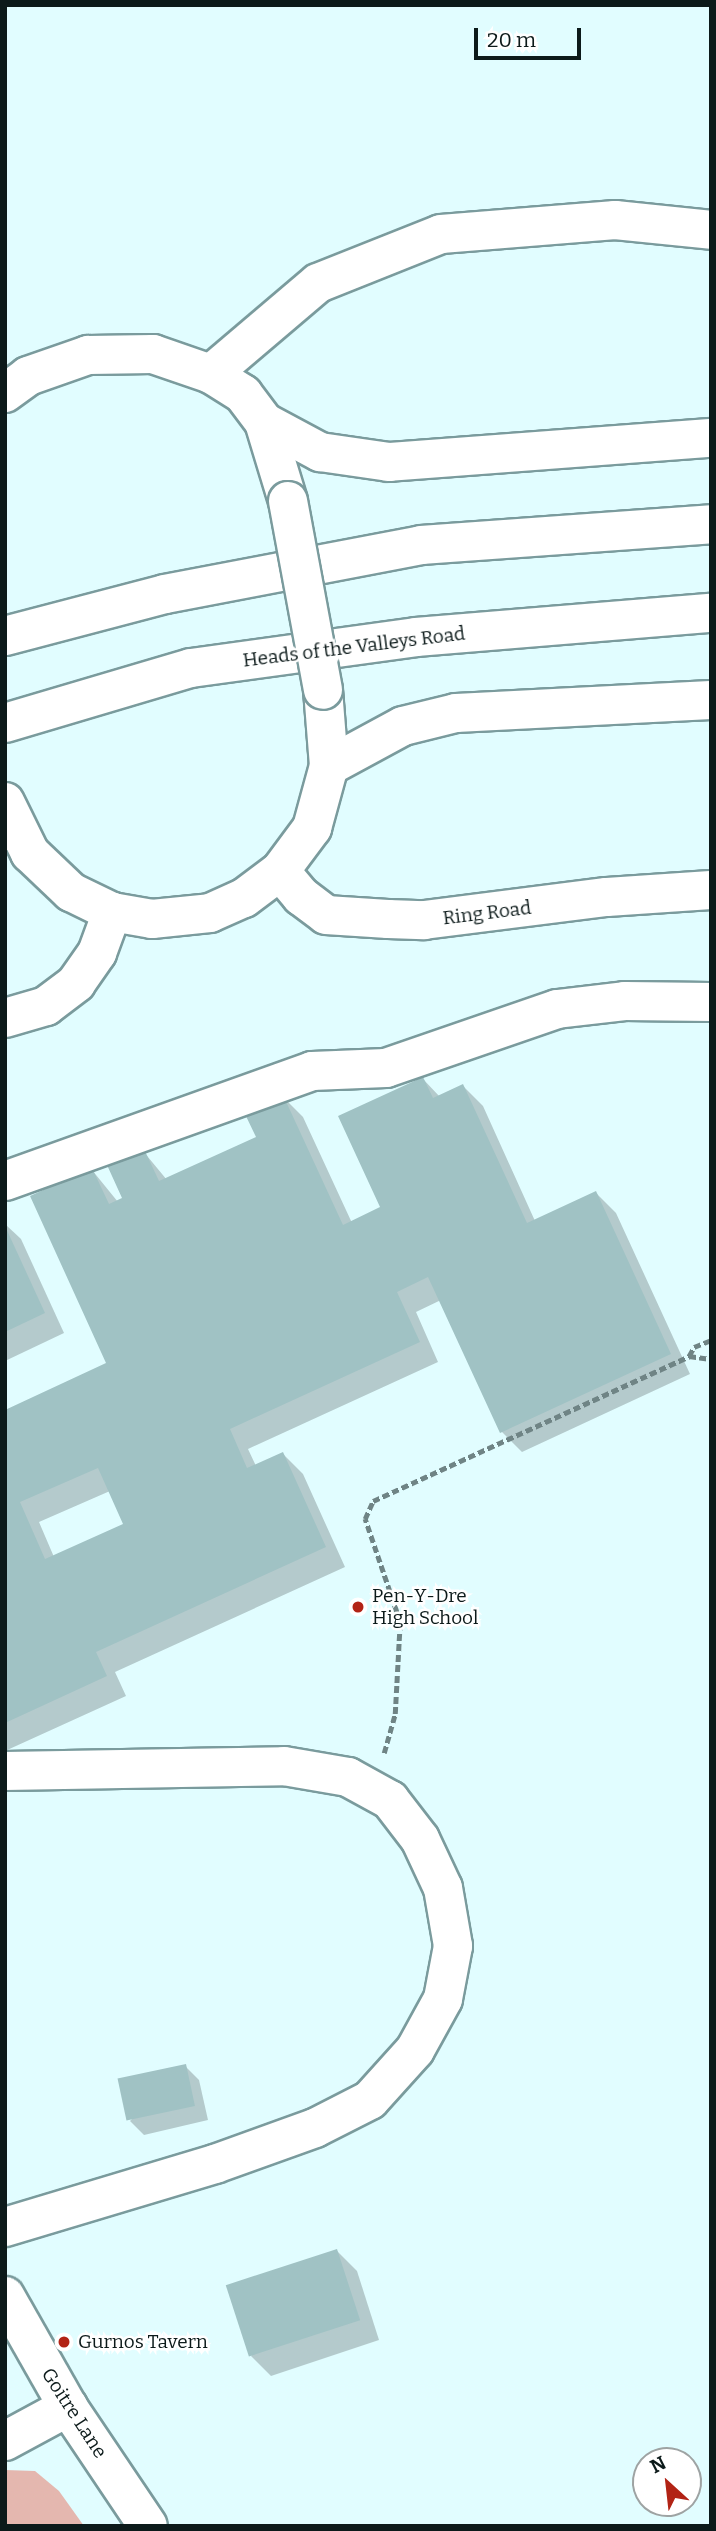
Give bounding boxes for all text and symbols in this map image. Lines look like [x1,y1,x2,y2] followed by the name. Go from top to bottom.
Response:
[478,14,585,58] scale bar
[487,27,536,53] text: 20 m
[242,622,466,672] street label: Heads of the Valleys Road
[441,896,533,930] street label: Ring Road
[372,1585,478,1629] place label: Pen-Y-Dre High School
[350,1599,366,1615] marker: Pen-Y-Dre High School
[78,2331,208,2353] place label: Gurnos Tavern
[56,2334,72,2350] marker: Gurnos Tavern
[36,2364,112,2462] street label: Goitre Lane
[632,2447,702,2517] north arrow
[646,2451,670,2478] text: N

